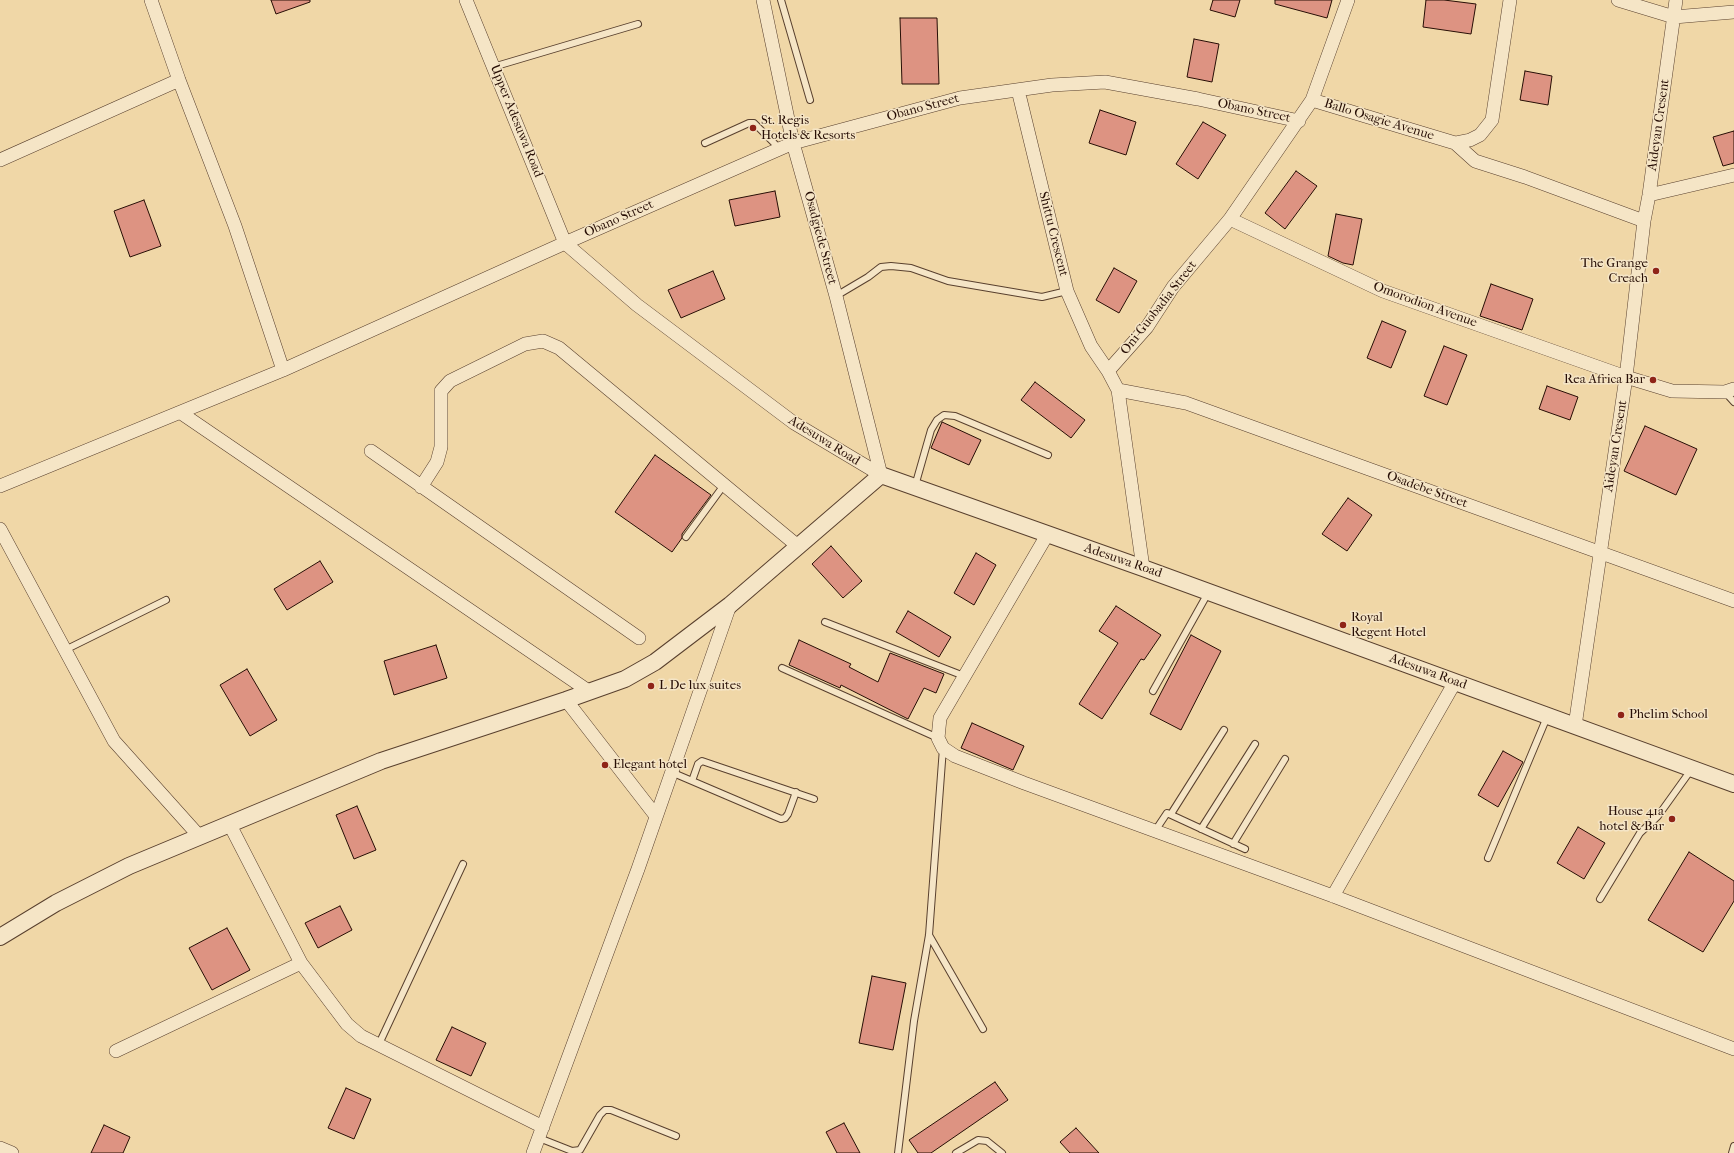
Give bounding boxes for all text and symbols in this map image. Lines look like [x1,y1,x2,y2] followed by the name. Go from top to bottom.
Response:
[486,62,546,180] street label: Upper Adesuwa Road
[1645,78,1673,172] street label: Aideyan Cresent
[885,91,961,125] street label: Obano Street
[1216,96,1292,126] street label: Obano Street
[1322,96,1436,144] street label: Ballo Osagie Avenue
[761,113,855,144] place label: St. Regis Hotels & Resorts
[748,123,758,133] marker: St. Regis Hotels & Resorts
[800,190,840,286] street label: Osadgiede Street
[1035,190,1071,278] street label: Shittu Crescent
[582,197,656,241] street label: Obano Street
[1581,256,1648,287] place label: The Grange Creach
[1117,258,1201,358] street label: Oni-Guobadia Street
[1651,266,1661,276] marker: The Grange Creach
[1371,279,1479,331] street label: Omorodion Avenue
[1564,372,1645,388] place label: Rea Africa Bar
[1648,375,1658,385] marker: Rea Africa Bar
[1601,399,1631,493] street label: Aideyan Cresent
[785,413,863,469] street label: Adesuwa Road
[1384,468,1470,512] street label: Osadebe Street
[1082,540,1164,582] street label: Adesuwa Road
[1351,610,1426,641] place label: Royal Regent Hotel
[1338,620,1348,630] marker: Royal Regent Hotel
[1387,651,1469,693] street label: Adesuwa Road
[659,678,741,694] place label: L De lux suites
[646,681,656,691] marker: L De lux suites
[1629,707,1708,723] place label: Phelim School
[1616,710,1626,720] marker: Phelim School
[613,757,687,773] place label: Elegant hotel
[600,760,610,770] marker: Elegant hotel
[1599,804,1664,835] place label: House 41a hotel & Bar
[1667,814,1677,824] marker: House 41a hotel & Bar

